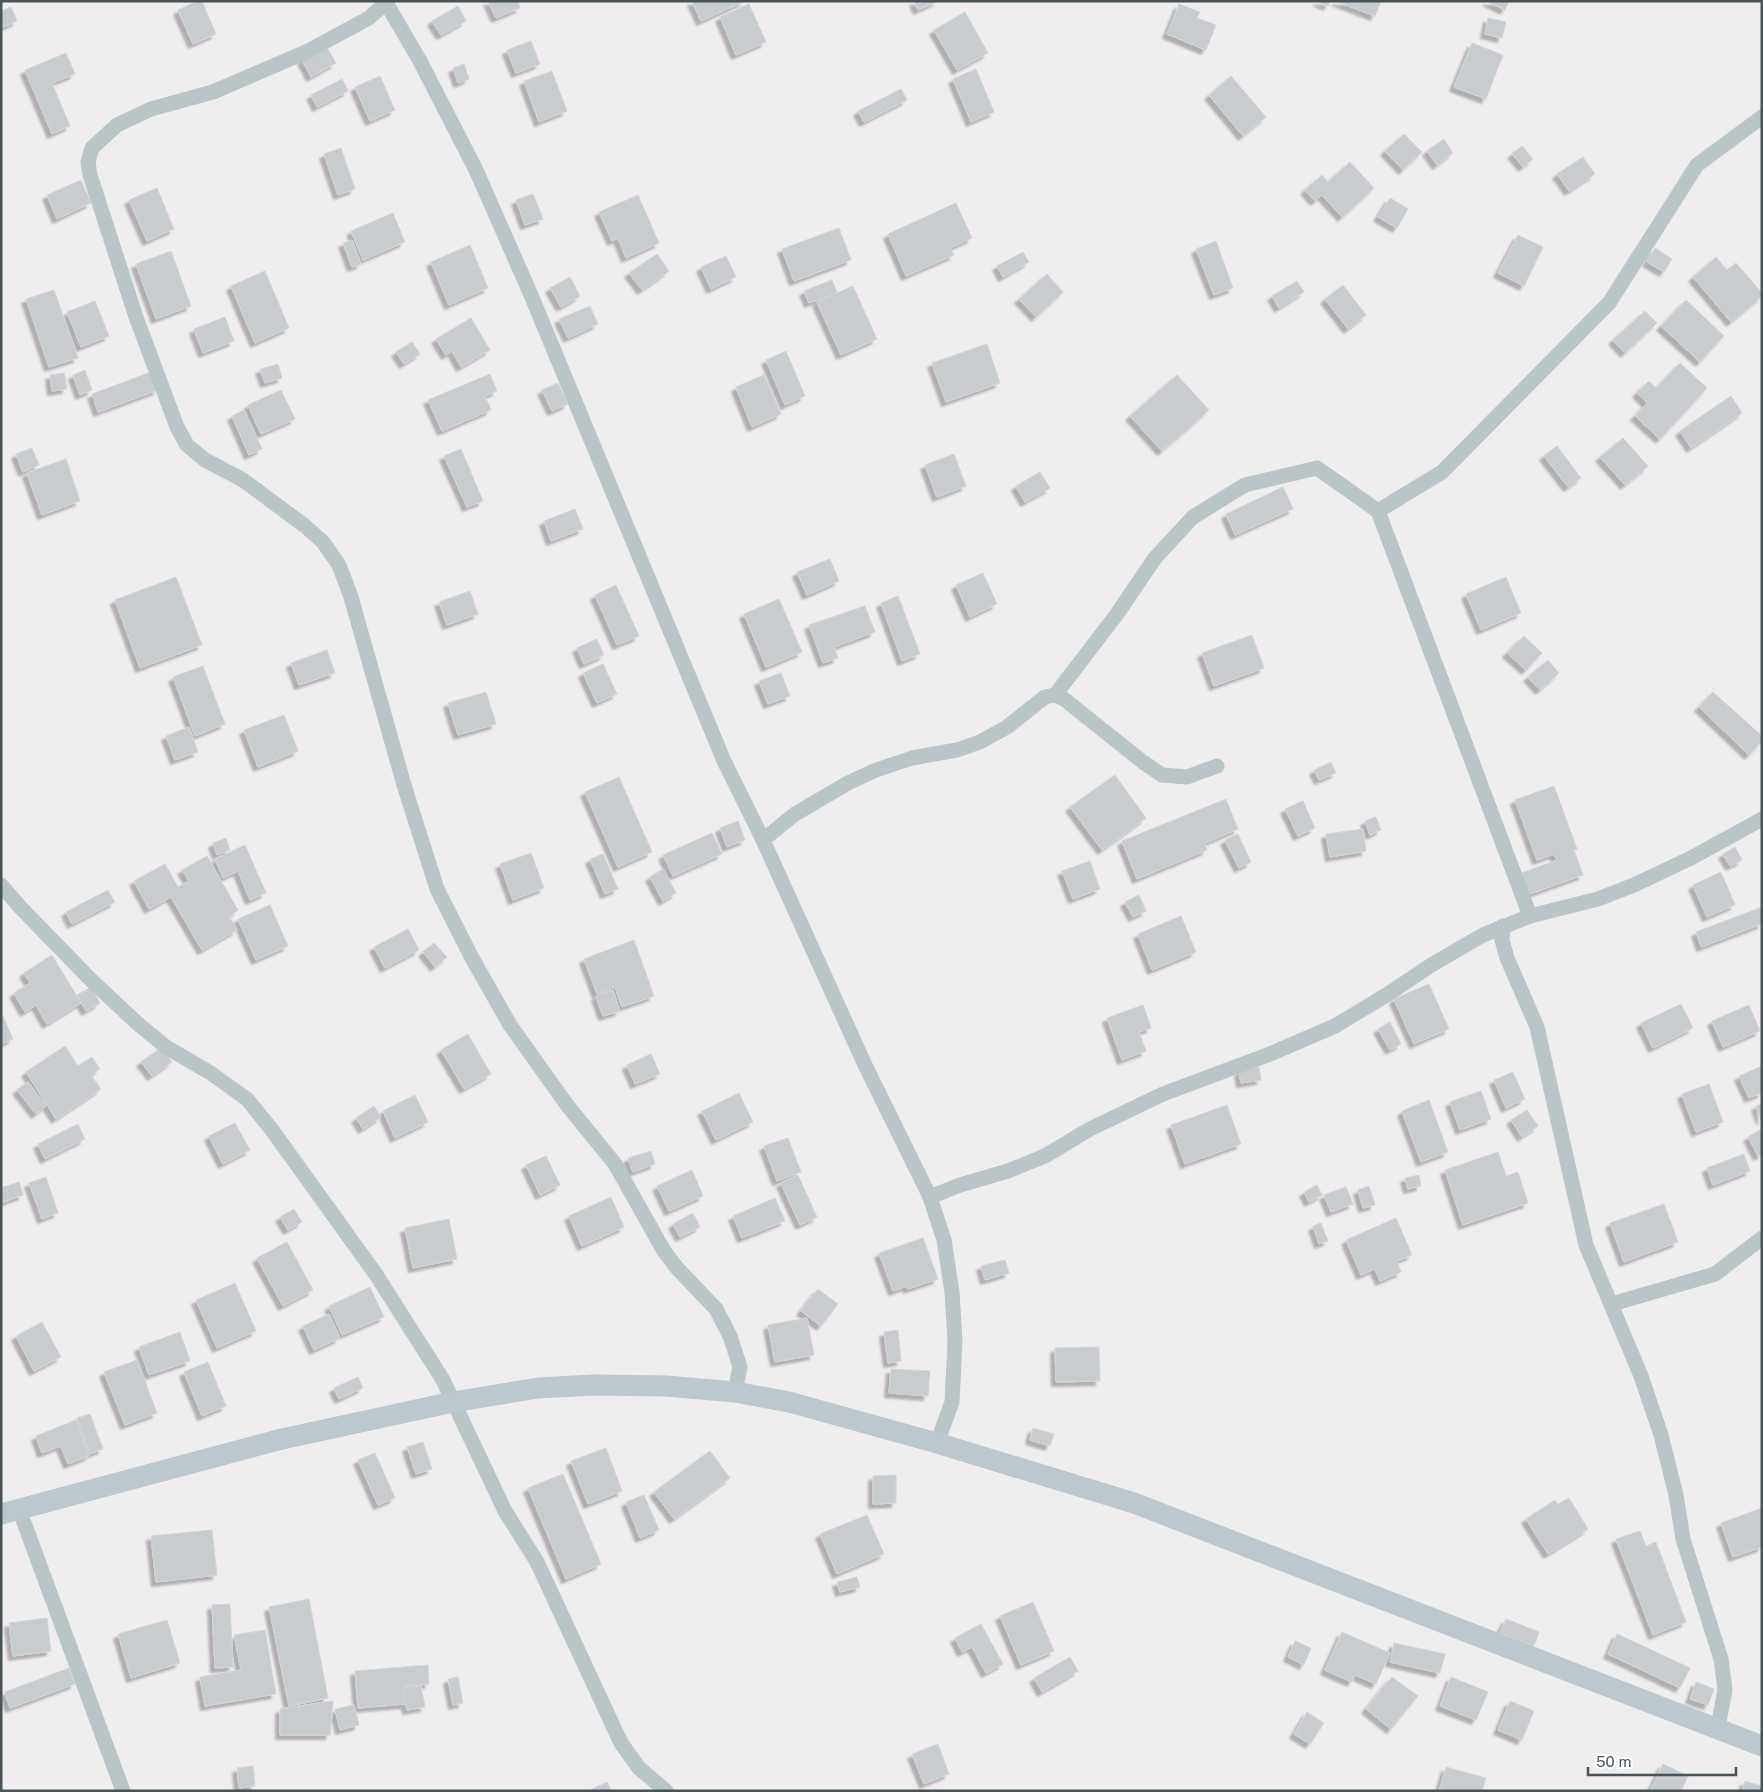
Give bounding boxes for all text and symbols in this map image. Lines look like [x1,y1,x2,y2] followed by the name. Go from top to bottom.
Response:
[1588,1744,1736,1776] scale bar
[1596,1753,1631,1770] text: 50 m

